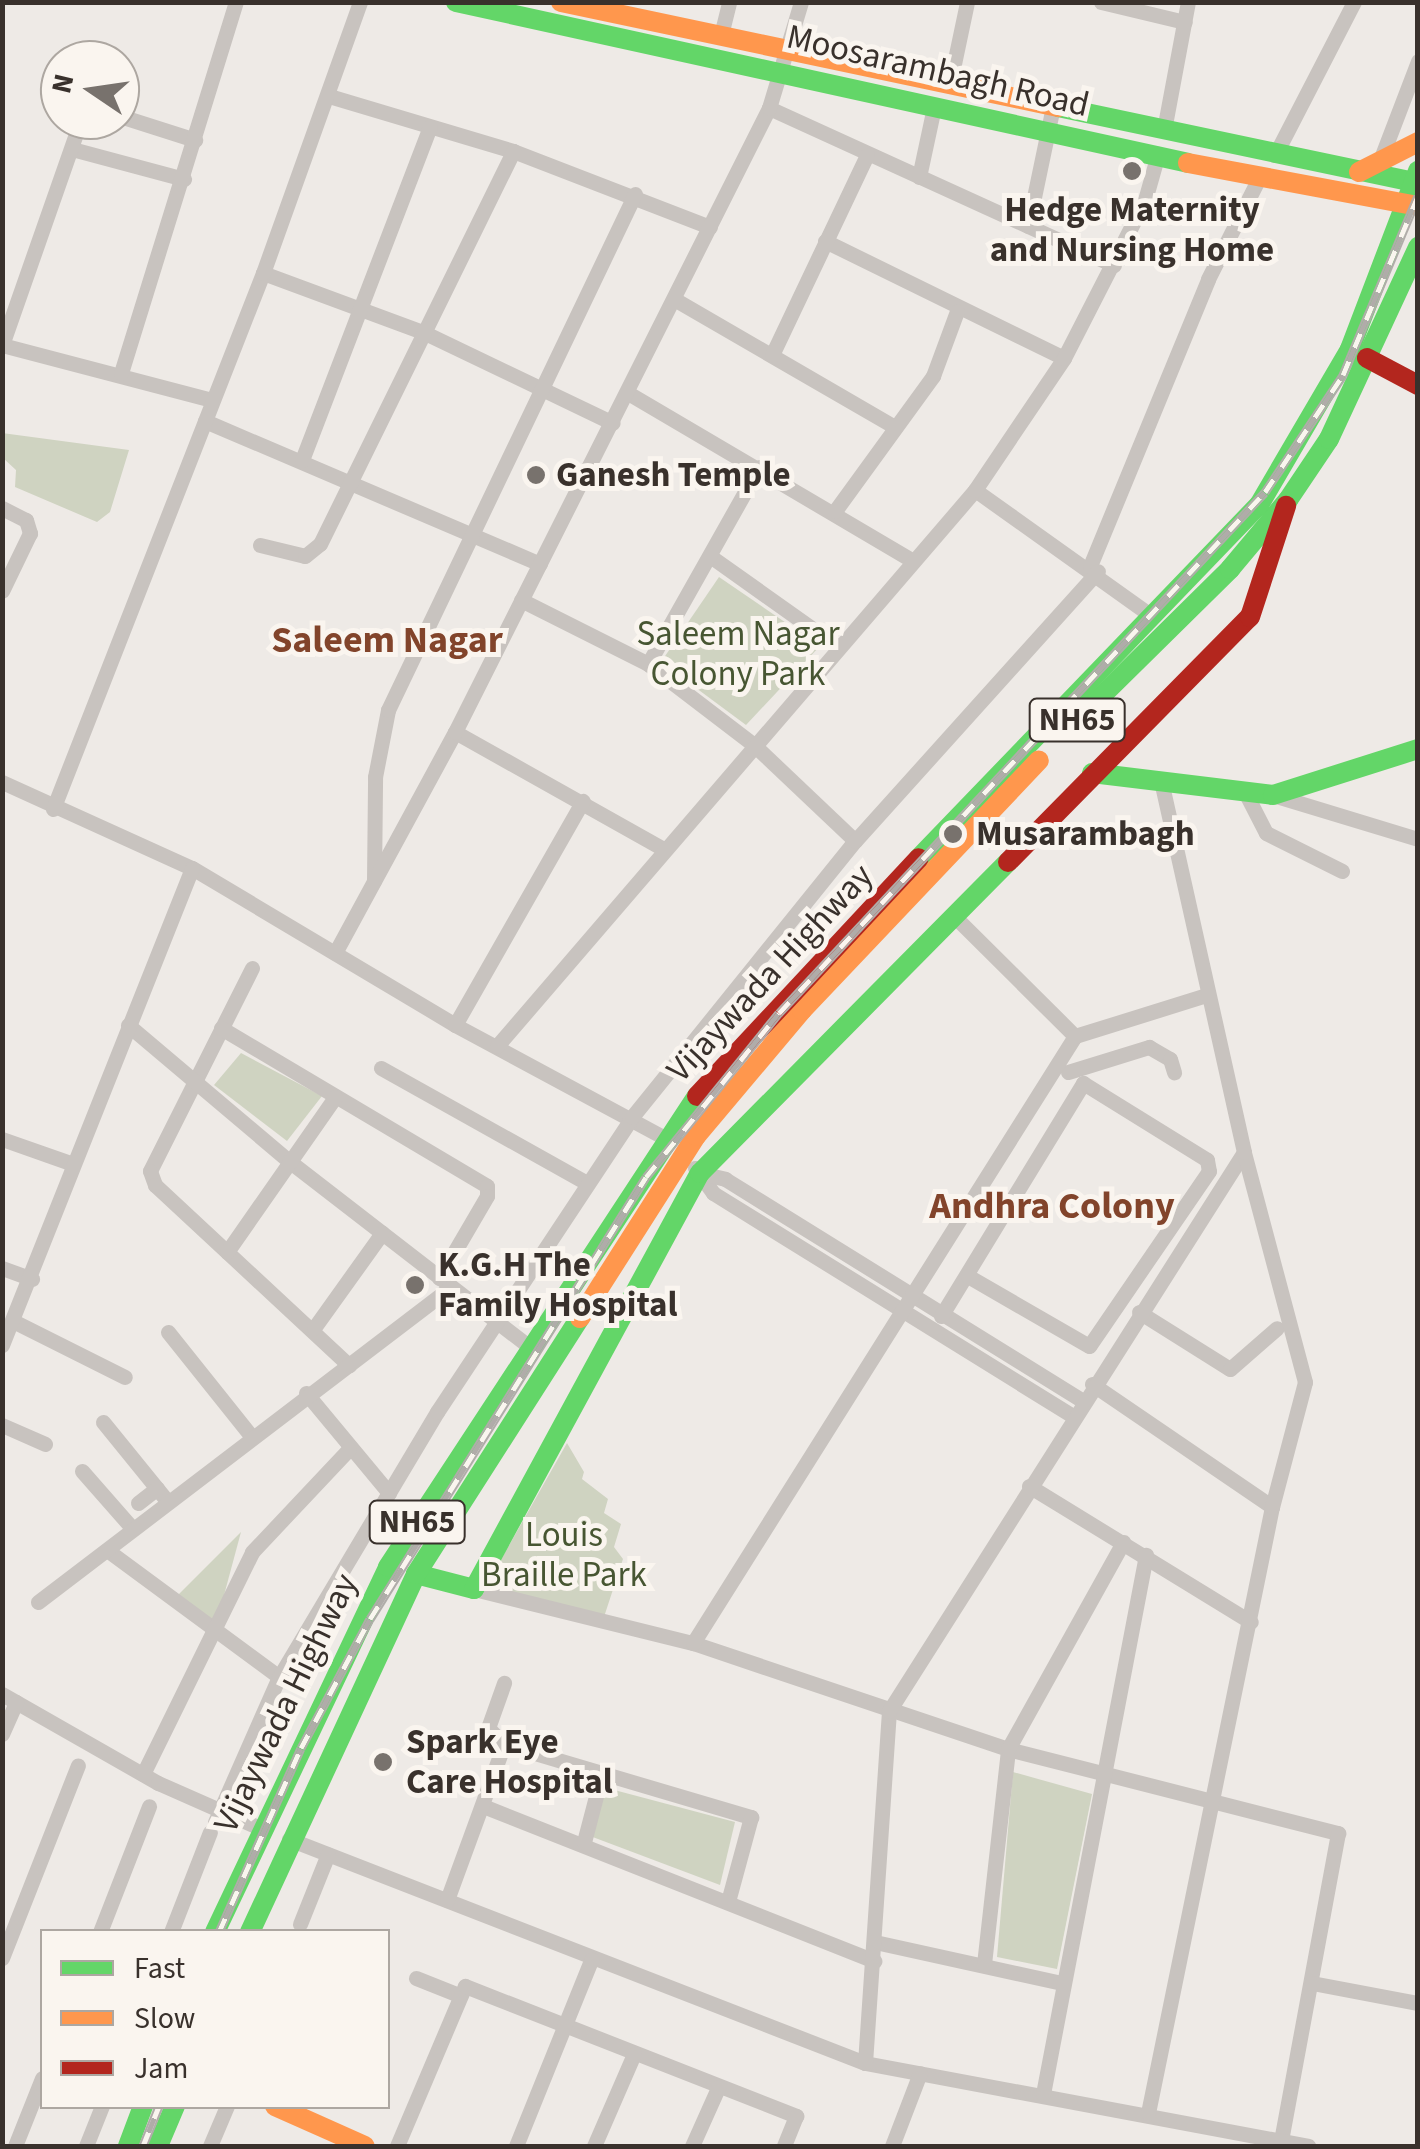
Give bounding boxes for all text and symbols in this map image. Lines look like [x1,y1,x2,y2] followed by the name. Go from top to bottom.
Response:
[783,16,1093,126] street label: Moosarambagh Road
[40,40,140,140] north arrow
[41,70,84,97] text: N
[1119,158,1145,184] marker: Hedge Maternity and Nursing Home
[990,189,1274,271] place label: Hedge Maternity and Nursing Home
[556,454,791,496] place label: Ganesh Temple
[525,464,547,486] marker: Ganesh Temple
[636,613,840,695] park label: Saleem Nagar Colony Park
[271,618,503,664] district label: Saleem Nagar
[1027,693,1127,747] road number: NH65
[976,813,1195,855] place label: Musarambagh
[940,821,966,847] marker: Musarambagh
[658,855,882,1091] street label: Vijaywada Highway
[929,1184,1175,1230] district label: Andhra Colony
[438,1244,678,1326] place label: K.G.H The Family Hospital
[402,1272,428,1298] marker: K.G.H The Family Hospital
[367,1495,467,1549] road number: NH65
[481,1514,647,1596] park label: Louis Braille Park
[205,1567,367,1839] street label: Vijaywada Highway
[406,1721,613,1803] place label: Spark Eye Care Hospital
[370,1749,396,1775] marker: Spark Eye Care Hospital
[40,1929,390,2109] legend
[134,1947,185,1990] text: Fast
[134,1997,195,2040] text: Slow
[134,2047,188,2090] text: Jam

